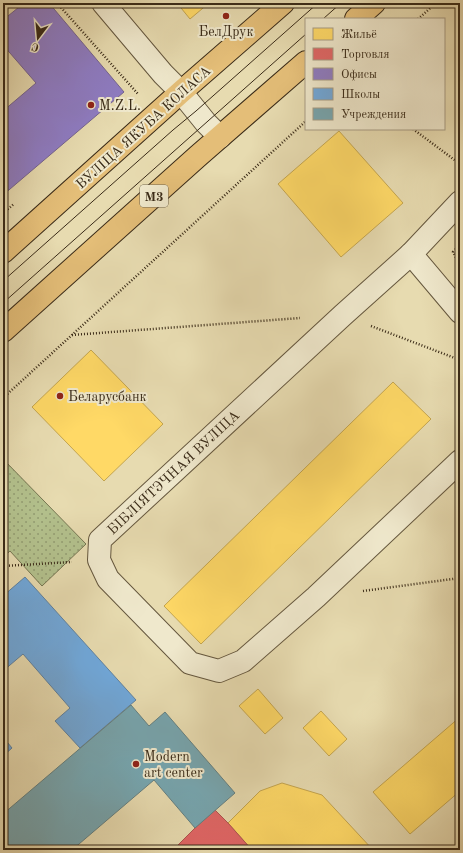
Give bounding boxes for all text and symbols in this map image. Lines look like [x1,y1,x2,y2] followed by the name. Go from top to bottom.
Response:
[221,11,231,21] marker: БелДрук
[18,18,58,58] north arrow
[305,18,445,130] legend
[198,25,254,39] place label: БелДрук
[341,29,377,41] text: Жильё
[31,40,41,52] text: С
[341,49,390,61] text: Торговля
[74,63,214,192] street label: ВУЛІЦА ЯКУБА КОЛАСА
[341,69,377,81] text: Офисы
[341,89,380,101] text: Школы
[99,99,141,113] place label: M.Z.L.
[86,100,96,110] marker: M.Z.L.
[341,109,406,121] text: Учреждения
[140,185,168,207] road number: М3
[68,390,147,404] place label: Беларусбанк
[55,391,65,401] marker: Беларусбанк
[105,408,243,537] street label: БІБЛІЯТЭЧНАЯ ВУЛІЦА
[144,750,203,780] place label: Modern art center
[131,759,141,769] marker: Modern art center

